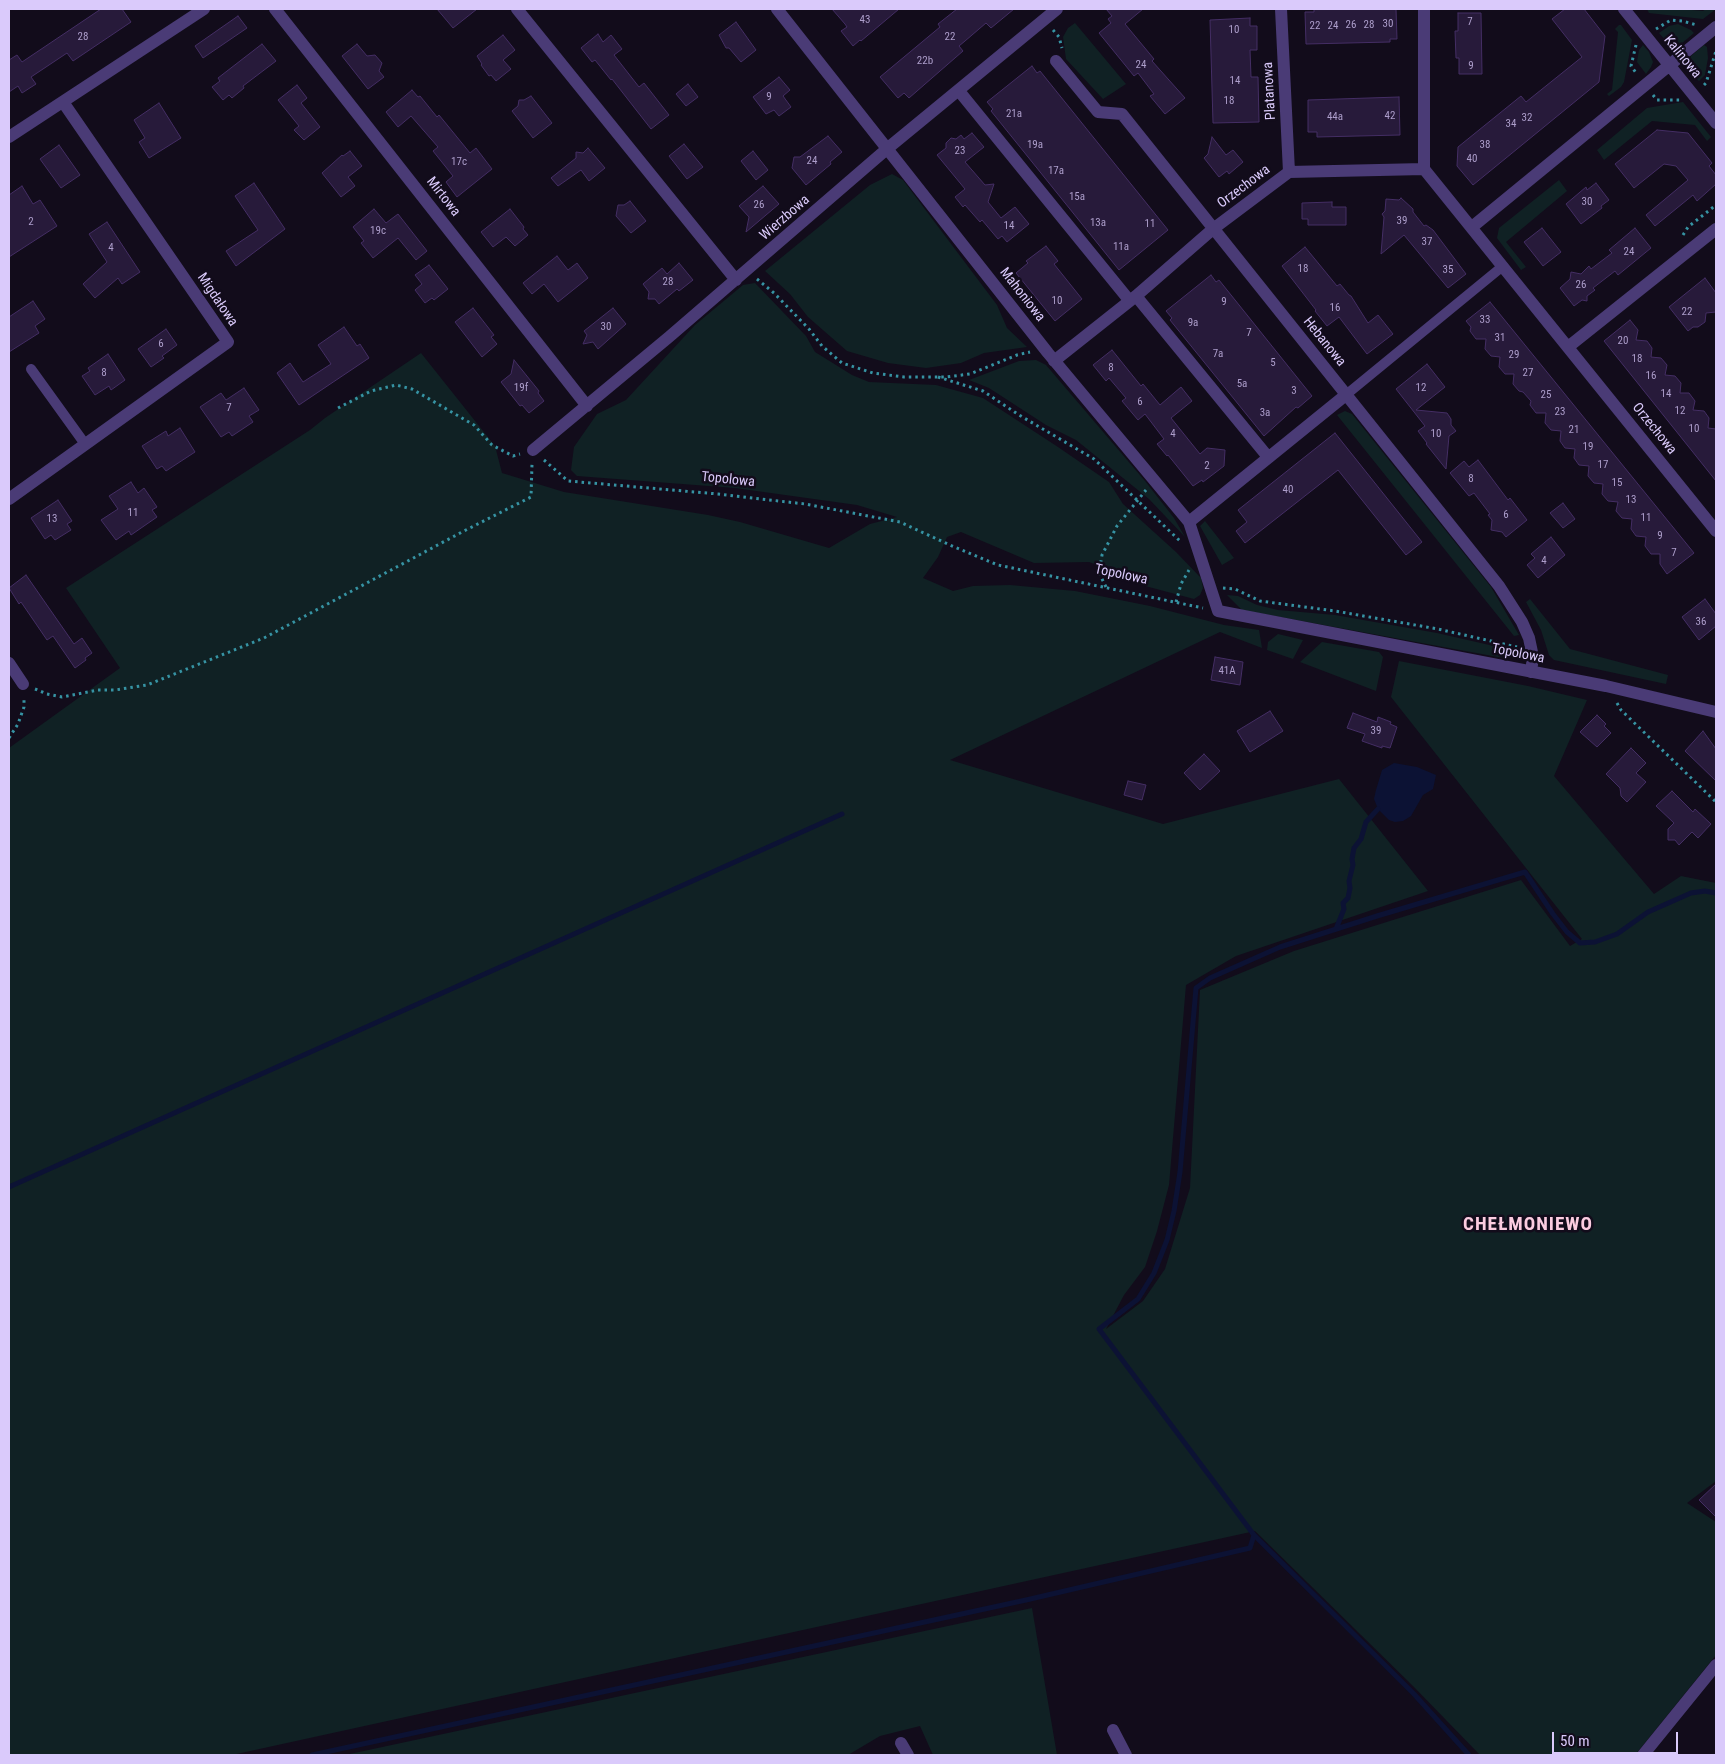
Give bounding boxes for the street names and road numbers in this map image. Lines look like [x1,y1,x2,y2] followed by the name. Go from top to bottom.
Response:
[1660,32,1704,82] street label: Kalinowa
[1260,62,1280,120] street label: Platanowa
[1214,162,1274,212] street label: Orzechowa
[422,174,464,220] street label: Mirtowa
[757,192,813,244] street label: Wierzbowa
[996,265,1048,325] street label: Mahoniowa
[193,270,241,330] street label: Migdałowa
[1299,314,1349,370] street label: Hebanowa
[1628,400,1680,458] street label: Orzechowa
[700,469,756,491] street label: Topolowa
[1093,561,1149,589] street label: Topolowa
[1490,641,1546,667] street label: Topolowa

